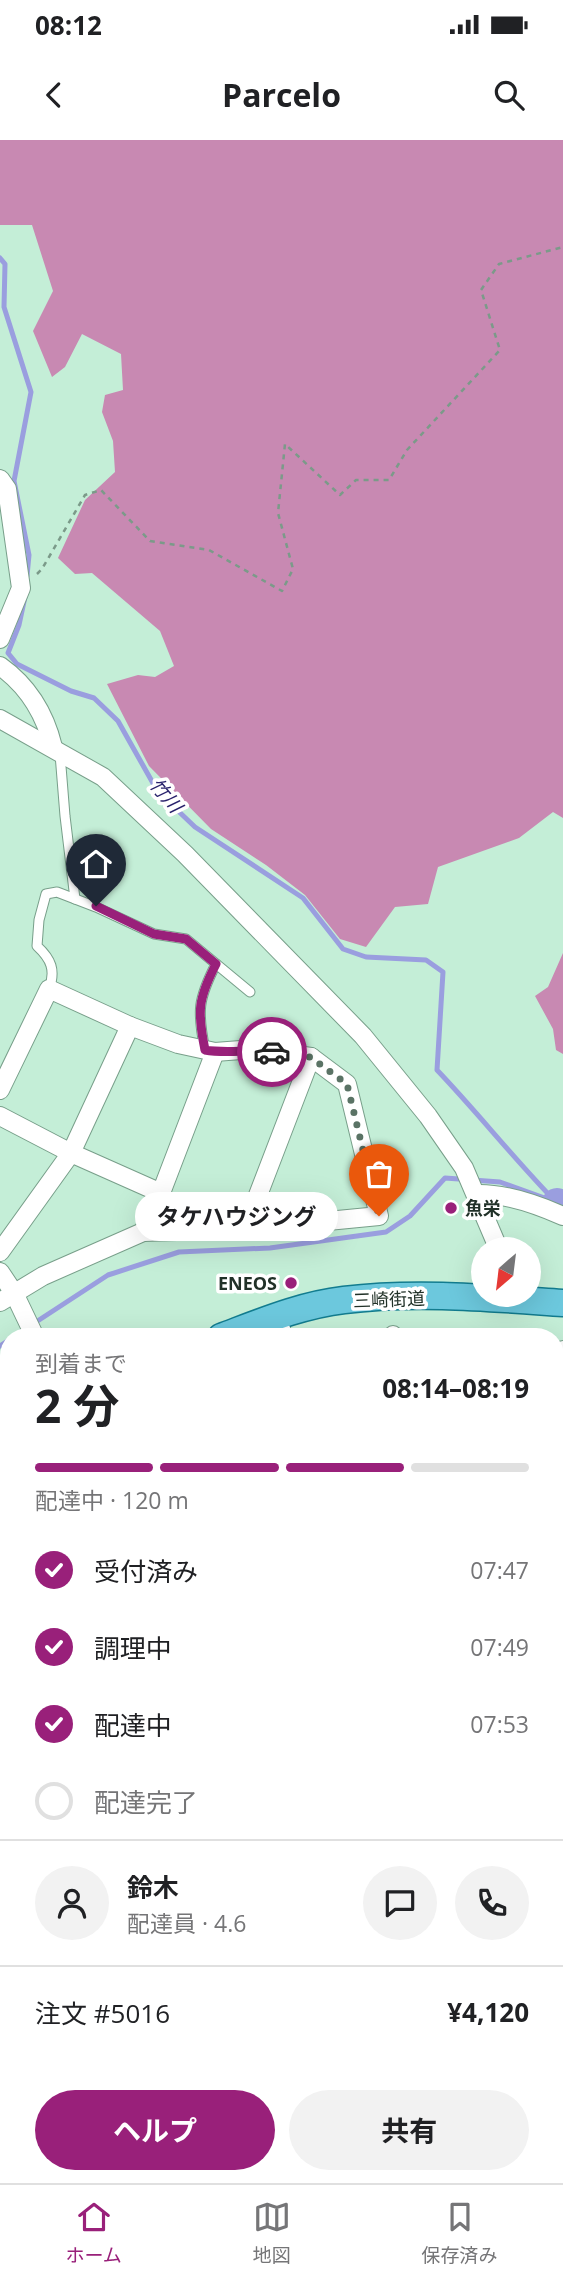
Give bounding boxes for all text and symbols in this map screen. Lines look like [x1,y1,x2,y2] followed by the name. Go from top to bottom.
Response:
[35,7,102,43] text: 08:12
[222,73,341,116] text: Parcelo
[35,76,73,114] icon: back
[490,76,528,114] icon: search
[144,772,189,819] water label: 竹川
[66,834,126,906] pin
[77,845,115,883] icon: home
[237,1017,307,1087] courier
[253,1033,291,1071] icon: car
[349,1144,409,1216] pin
[360,1155,398,1193] icon: bag
[134,1192,337,1240] callout: タケハウジング
[465,1196,501,1220] place label: 魚栄
[156,1200,317,1232] text: タケハウジング
[443,1200,459,1216] marker: 魚栄
[471,1237,541,1307] north arrow
[471,1237,541,1307] map controls
[218,1271,277,1295] place label: ENEOS
[283,1275,299,1291] marker: ENEOS
[353,1286,425,1312] street label: 三崎街道
[35,1347,127,1379] text: 到着まで
[382,1370,529,1406] text: 08:14–08:19
[35,1374,119,1436] text: 2 分
[35,1484,189,1516] text: 配達中 · 120 m
[35,1551,73,1589] icon: check
[94,1553,198,1589] text: 受付済み
[470,1554,529,1586] text: 07:47
[35,1628,73,1666] icon: check
[94,1630,172,1666] text: 調理中
[470,1631,529,1663] text: 07:49
[35,1705,73,1743] icon: check
[94,1707,172,1743] text: 配達中
[470,1708,529,1740] text: 07:53
[94,1784,198,1820] text: 配達完了
[35,1866,109,1940] button: person
[363,1866,437,1940] button: chat
[455,1866,529,1940] button: phone
[127,1869,179,1905] text: 鈴木
[127,1907,246,1939] text: 配達員 · 4.6
[447,1994,529,2030] text: ¥4,120
[35,1995,170,2031] text: 注文 #5016
[35,2090,275,2170] button: ヘルプ
[289,2090,529,2170] button: 共有
[65,2198,122,2268] tab: ホーム
[253,2198,291,2268] tab: 地図
[422,2198,498,2268] tab: 保存済み

